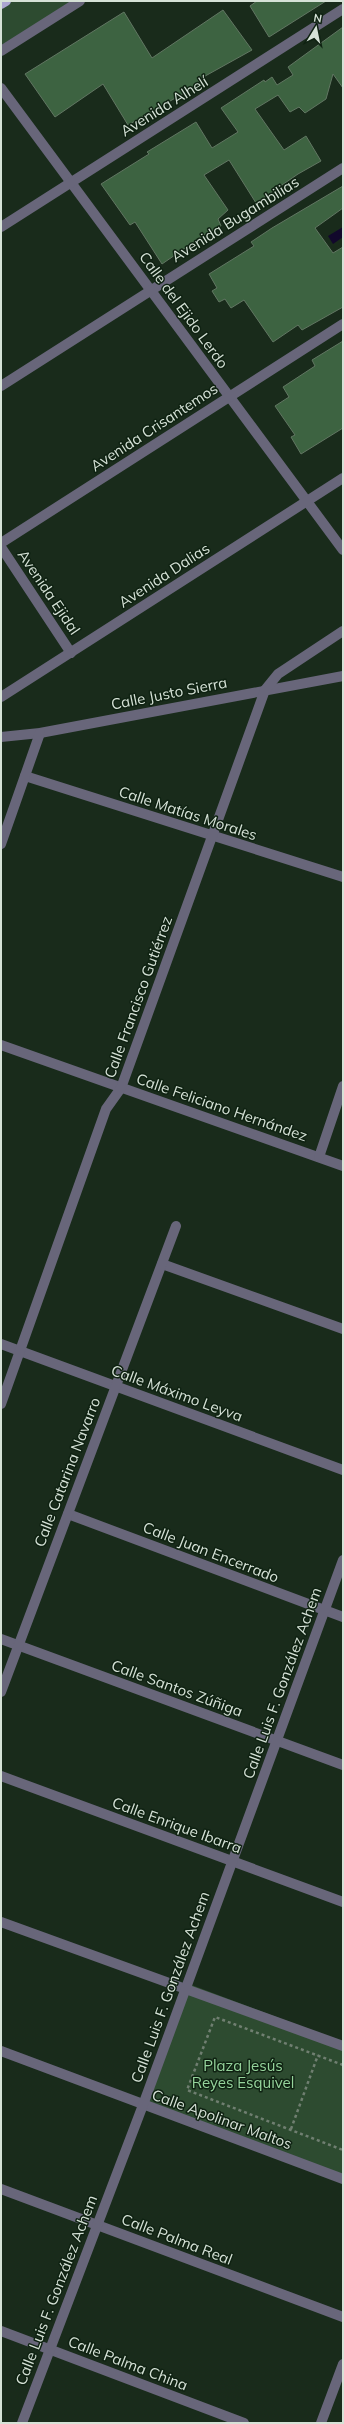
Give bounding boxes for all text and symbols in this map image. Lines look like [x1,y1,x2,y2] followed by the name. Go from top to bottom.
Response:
[296,8,336,48] north arrow
[312,11,323,26] text: N
[117,71,212,140] street label: Avenida Alhelí
[168,172,302,266] street label: Avenida Bugambilias
[135,248,233,372] street label: Calle del Ejido Lerdo
[87,379,221,475] street label: Avenida Crisantemos
[115,539,213,611] street label: Avenida Dalias
[14,546,84,638] street label: Avenida Ejidal
[109,672,229,714] street label: Calle Justo Sierra
[116,782,260,844] street label: Calle Matías Morales
[100,913,176,1081] street label: Calle Francisco Gutiérrez
[134,1069,310,1145] street label: Calle Feliciano Hernández
[109,1360,245,1426] street label: Calle Máximo Leyva
[30,1395,104,1549] street label: Calle Catarina Navarro
[140,1517,282,1587] street label: Calle Juan Encerrado
[238,1585,326,1781] street label: Calle Luis F. González Achem
[109,1655,245,1721] street label: Calle Santos Zúñiga
[110,1793,244,1857] street label: Calle Enrique Ibarra
[126,1889,214,2085] street label: Calle Luis F. González Achem
[192,2056,294,2092] park label: Plaza Jesús Reyes Esquivel
[149,2085,295,2153] street label: Calle Apolinar Maltos
[11,2192,101,2388] street label: Calle Luis F. González Achem
[119,2209,235,2269] street label: Calle Palma Real
[65,2331,191,2395] street label: Calle Palma China

